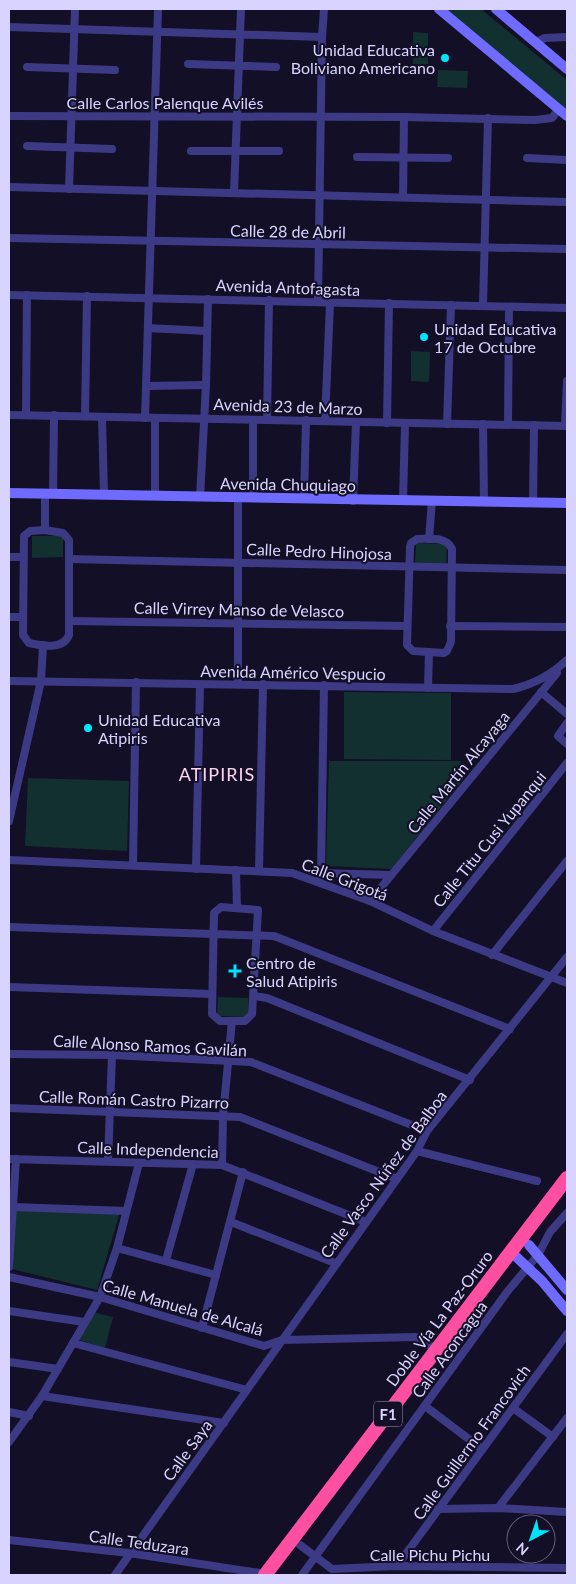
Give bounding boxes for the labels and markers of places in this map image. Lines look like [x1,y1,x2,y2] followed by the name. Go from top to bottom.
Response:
[291,40,435,77] place label: Unidad Educativa Boliviano Americano
[439,52,451,64] marker: Unidad Educativa Boliviano Americano
[434,319,556,356] place label: Unidad Educativa 17 de Octubre
[418,331,430,343] marker: Unidad Educativa 17 de Octubre
[98,710,220,747] place label: Unidad Educativa Atipiris
[82,722,94,734] marker: Unidad Educativa Atipiris
[246,953,337,990] place label: Centro de Salud Atipiris
[228,964,242,978] marker: Centro de Salud Atipiris

